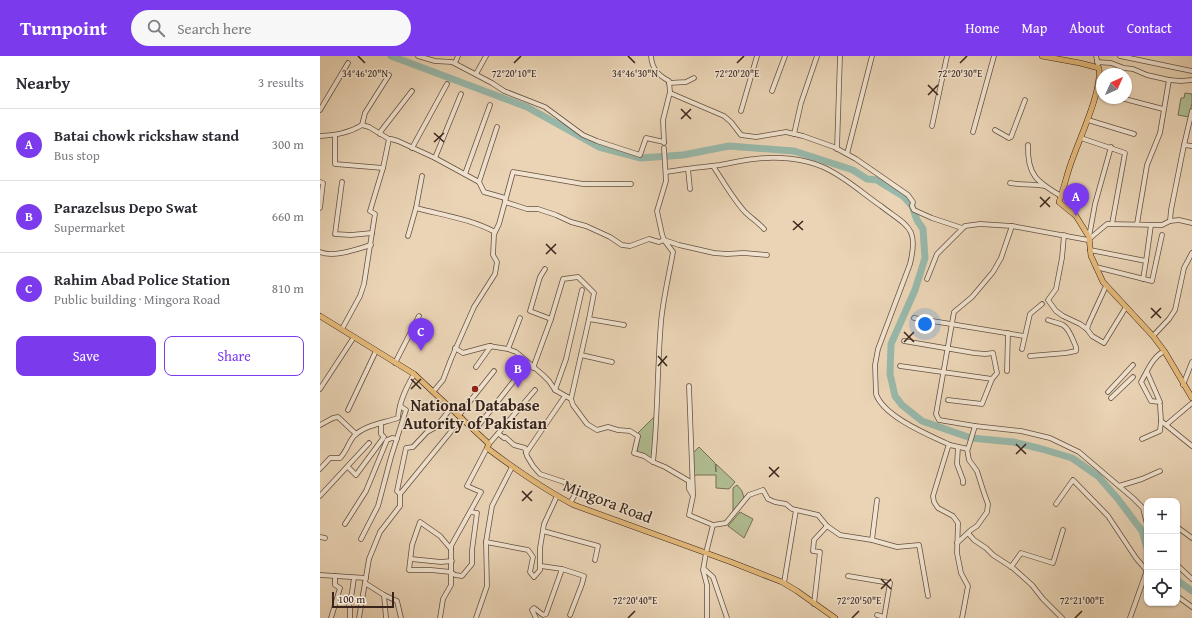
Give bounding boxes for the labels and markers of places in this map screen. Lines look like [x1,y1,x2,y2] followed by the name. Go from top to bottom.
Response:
[1063,183,1089,216] pin: A
[408,318,434,351] pin: C
[505,355,531,388] pin: B
[470,384,480,394] marker: National Database Autority of Pakistan
[403,393,547,435] place label: National Database Autority of Pakistan

